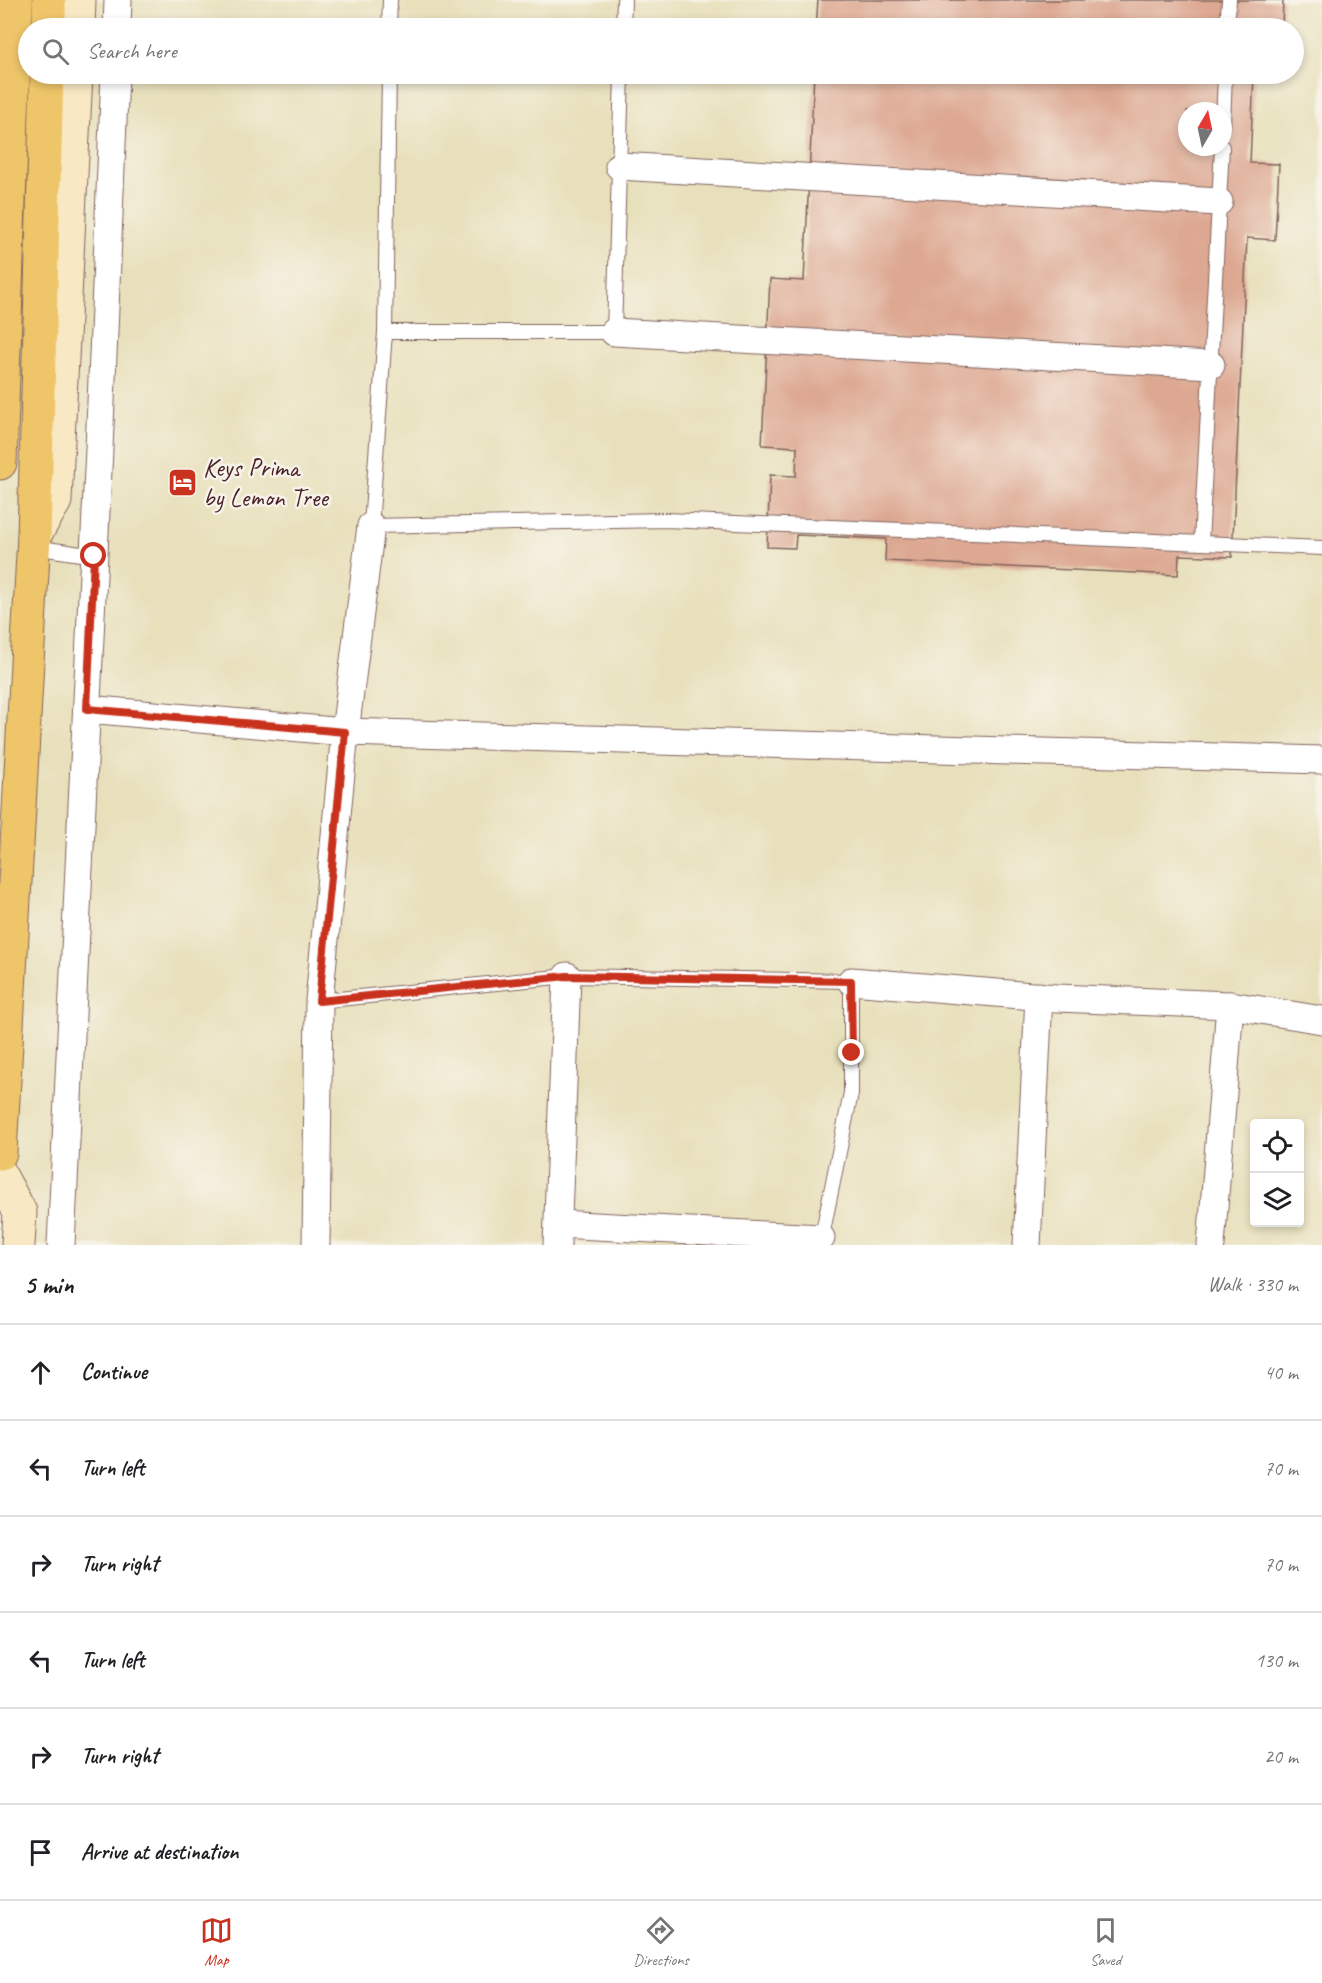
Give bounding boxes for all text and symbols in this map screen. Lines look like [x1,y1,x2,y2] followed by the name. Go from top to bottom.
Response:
[18,18,1304,84] search box
[39,35,72,68] icon: search
[87,37,177,65] text: Search here
[1178,102,1232,156] north arrow
[203,451,330,514] place label: Keys Prima by Lemon Tree
[166,466,198,498] hotel icon: Keys Prima by Lemon Tree
[80,542,106,568] route start
[838,1039,864,1065] route end
[1250,1119,1304,1227] map controls
[1250,1119,1304,1173] button: locate
[1250,1173,1304,1227] button: layers
[24,1268,73,1301] text: 5 min
[1208,1272,1298,1297] text: Walk · 330 m
[24,1356,57,1389] icon: ahead
[81,1358,147,1386] text: Continue
[1264,1360,1298,1385] text: 40 m
[24,1452,57,1485] icon: left
[81,1454,145,1482] text: Turn left
[1264,1456,1298,1481] text: 70 m
[24,1548,57,1581] icon: right
[81,1550,158,1578] text: Turn right
[1264,1552,1298,1577] text: 70 m
[24,1644,57,1677] icon: left
[81,1646,145,1674] text: Turn left
[1255,1648,1298,1673] text: 130 m
[24,1740,57,1773] icon: right
[81,1742,158,1770] text: Turn right
[1264,1744,1298,1769] text: 20 m
[24,1836,57,1869] icon: arrive
[81,1838,238,1866] text: Arrive at destination
[200,1914,233,1970] tab: Map
[633,1914,689,1970] tab: Directions
[1089,1914,1122,1970] tab: Saved

